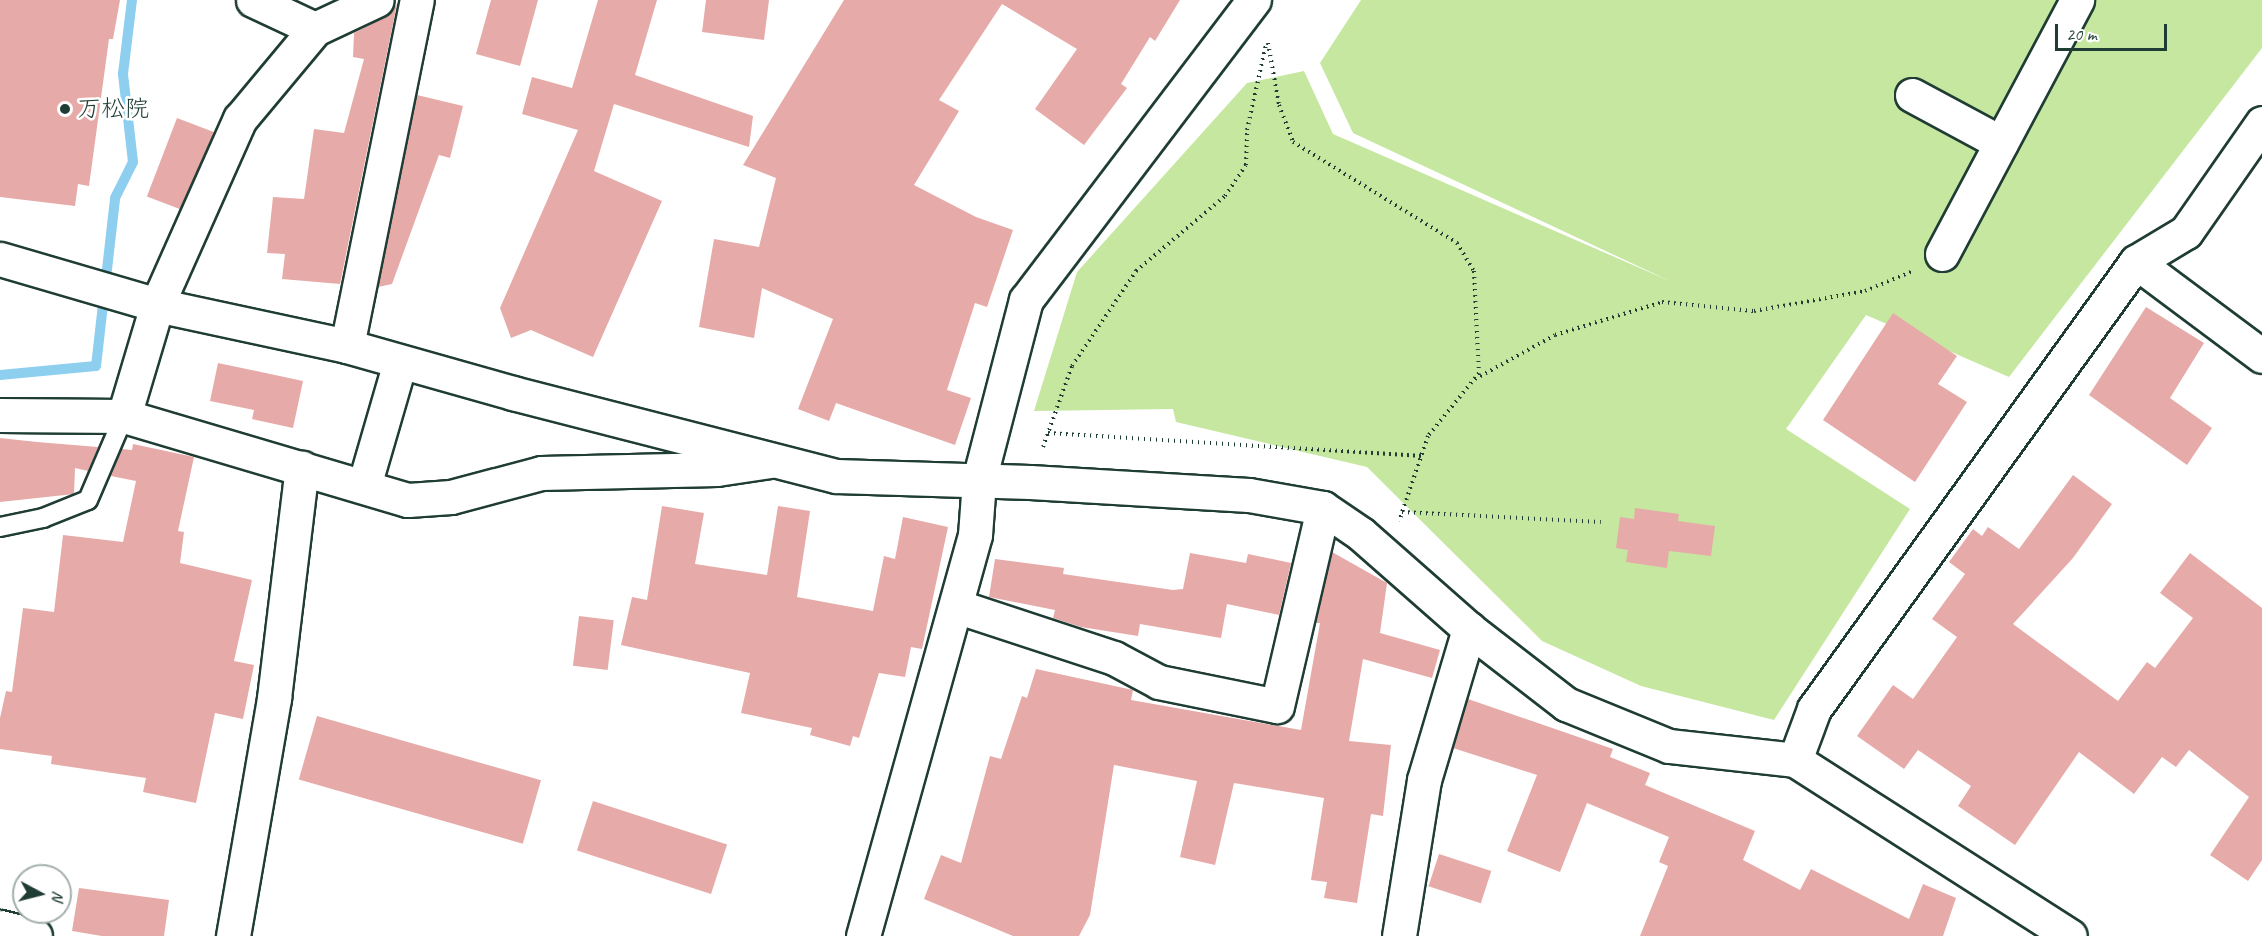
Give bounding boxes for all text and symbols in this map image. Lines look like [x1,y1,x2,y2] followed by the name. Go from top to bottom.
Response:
[2058,12,2170,50] scale bar
[2066,23,2097,45] text: 20 m
[77,95,149,123] place label: 万松院
[58,102,72,116] marker: 万松院
[12,864,72,924] north arrow
[47,890,68,902] text: N

